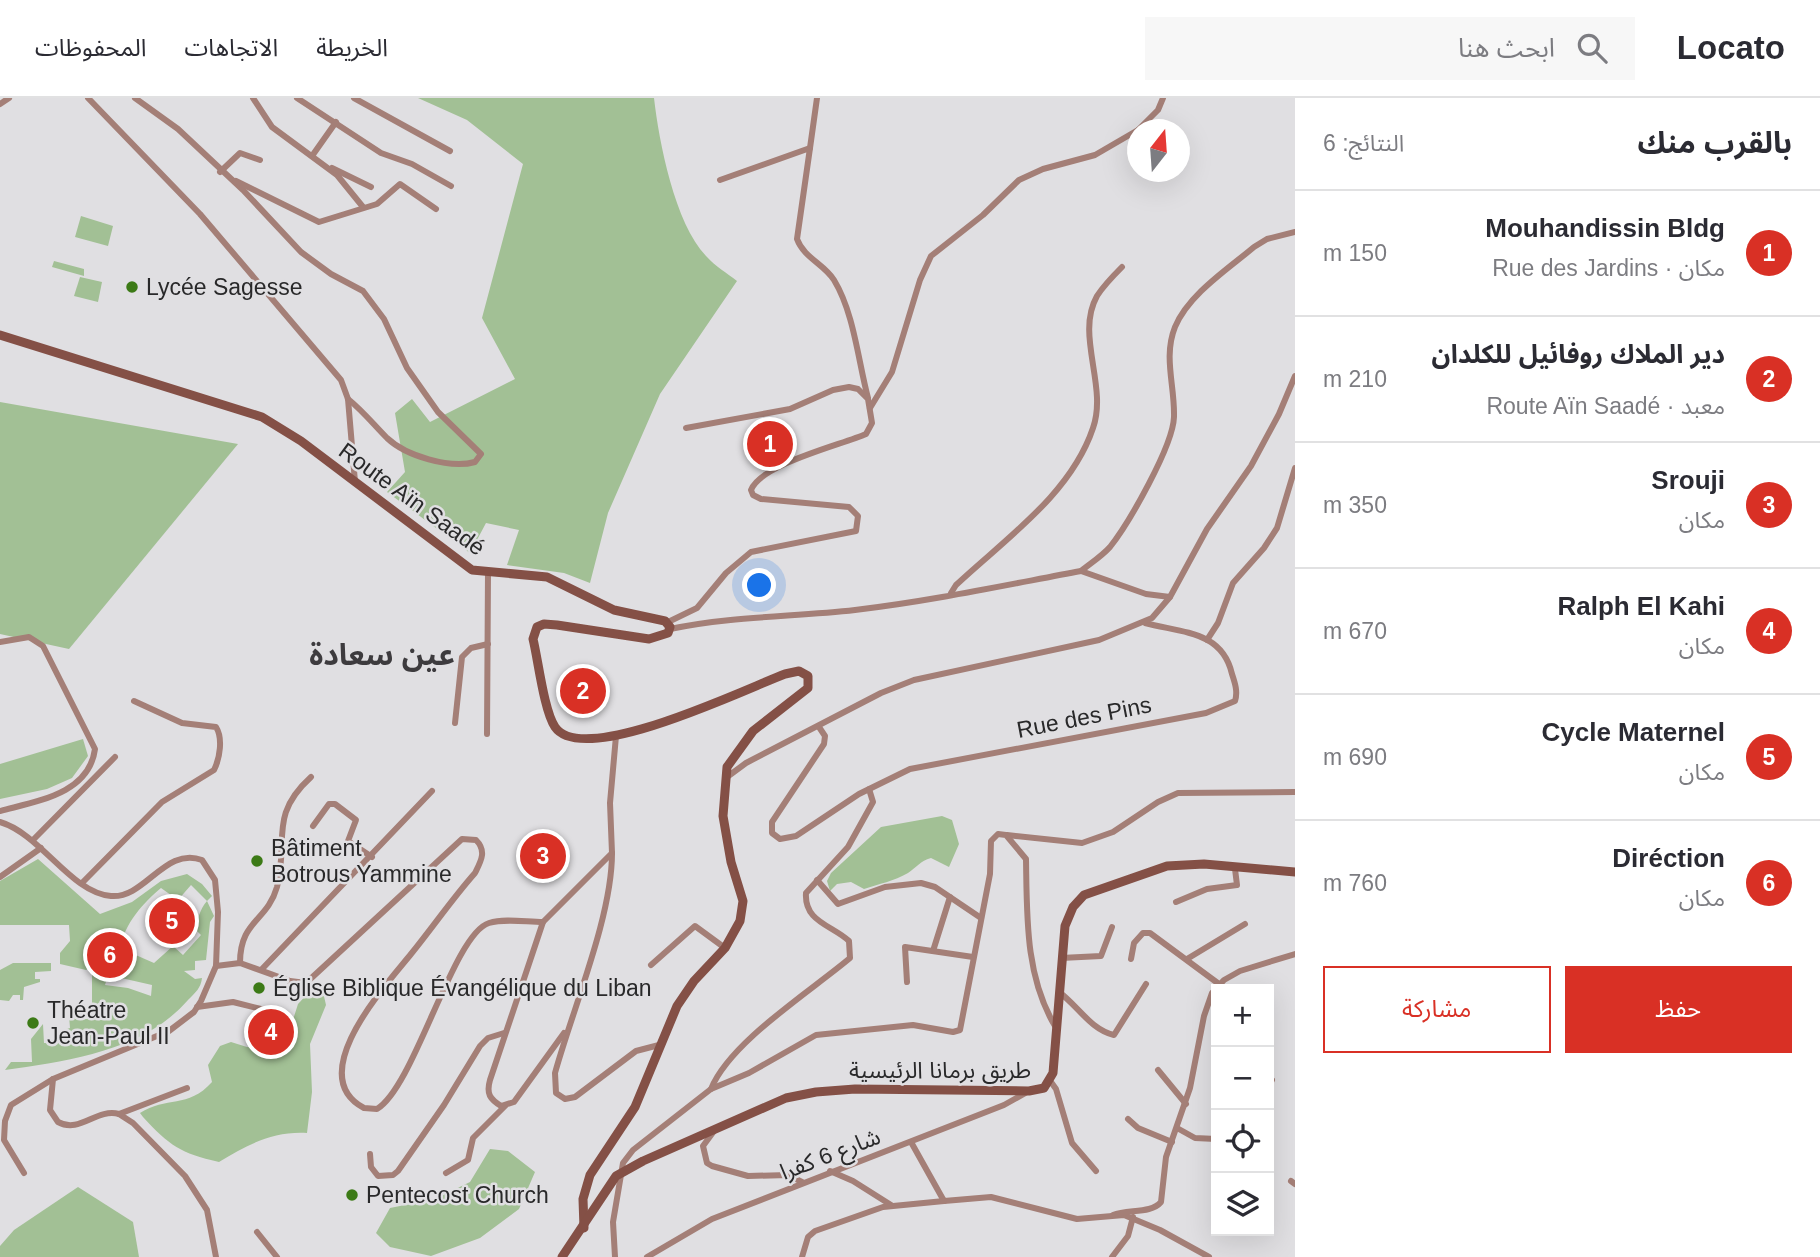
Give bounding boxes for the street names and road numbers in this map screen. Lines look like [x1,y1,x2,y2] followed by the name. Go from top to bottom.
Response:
[334,437,490,561] street label: Route Aïn Saadé
[1014,691,1154,743] street label: Rue des Pins
[849,1057,1031,1084] street label: طريق برمانا الرئيسية
[776,1123,885,1189] street label: شارع 6 كفرا

